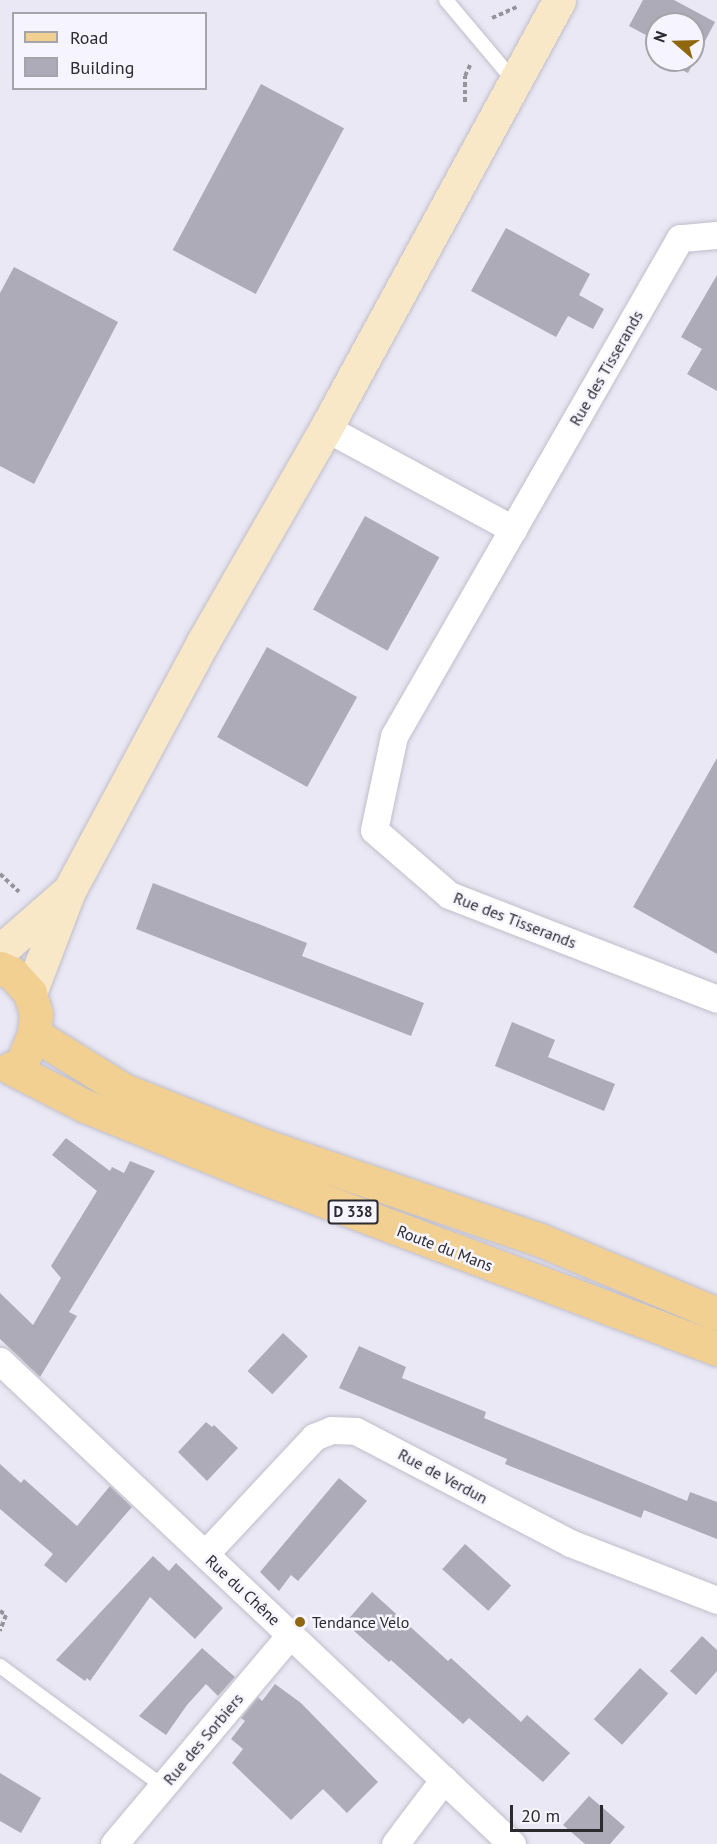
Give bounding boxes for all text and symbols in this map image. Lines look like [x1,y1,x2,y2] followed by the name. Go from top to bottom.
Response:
[12,12,207,90] legend
[645,12,705,72] north arrow
[70,26,108,49] text: Road
[649,28,671,45] text: N
[70,56,134,79] text: Building
[565,307,647,429] street label: Rue des Tisserands
[451,888,579,952] street label: Rue des Tisserands
[326,1200,380,1224] road number: D 338
[394,1221,496,1275] street label: Route du Mans
[395,1444,491,1508] street label: Rue de Verdun
[202,1551,284,1629] street label: Rue du Chêne
[312,1612,410,1632] place label: Tendance Velo
[293,1615,307,1629] marker: Tendance Velo
[159,1689,247,1789] street label: Rue des Sorbiers
[513,1793,606,1831] scale bar
[521,1804,560,1827] text: 20 m

